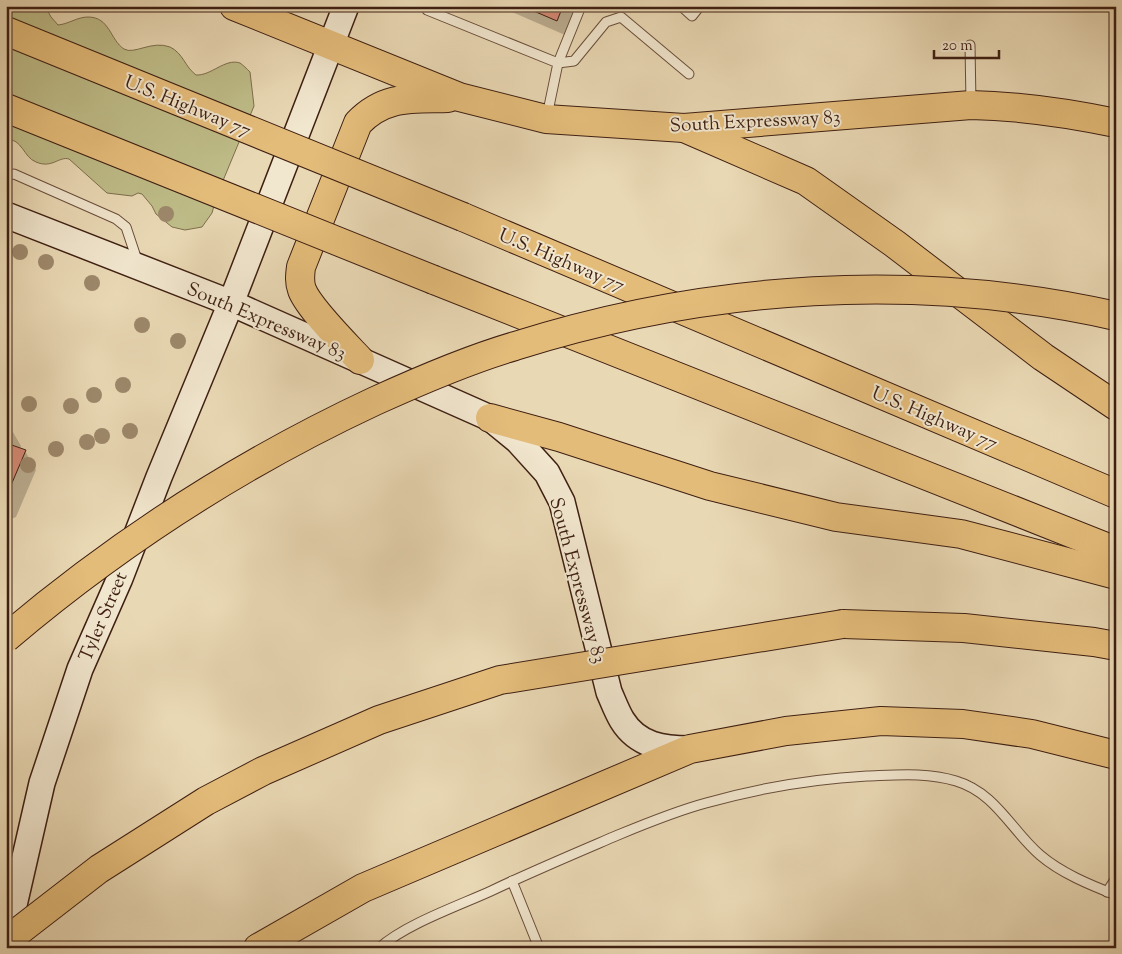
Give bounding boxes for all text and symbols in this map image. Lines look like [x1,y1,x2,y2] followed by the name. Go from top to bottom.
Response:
[934,28,1000,60] scale bar
[942,36,973,57] text: 20 m
[120,70,255,145] street label: U.S. Highway 77
[669,105,841,140] street label: South Expressway 83
[494,223,629,300] street label: U.S. Highway 77
[182,276,350,368] street label: South Expressway 83
[867,381,1002,458] street label: U.S. Highway 77
[541,495,612,667] street label: South Expressway 83
[73,567,136,666] street label: Tyler Street

